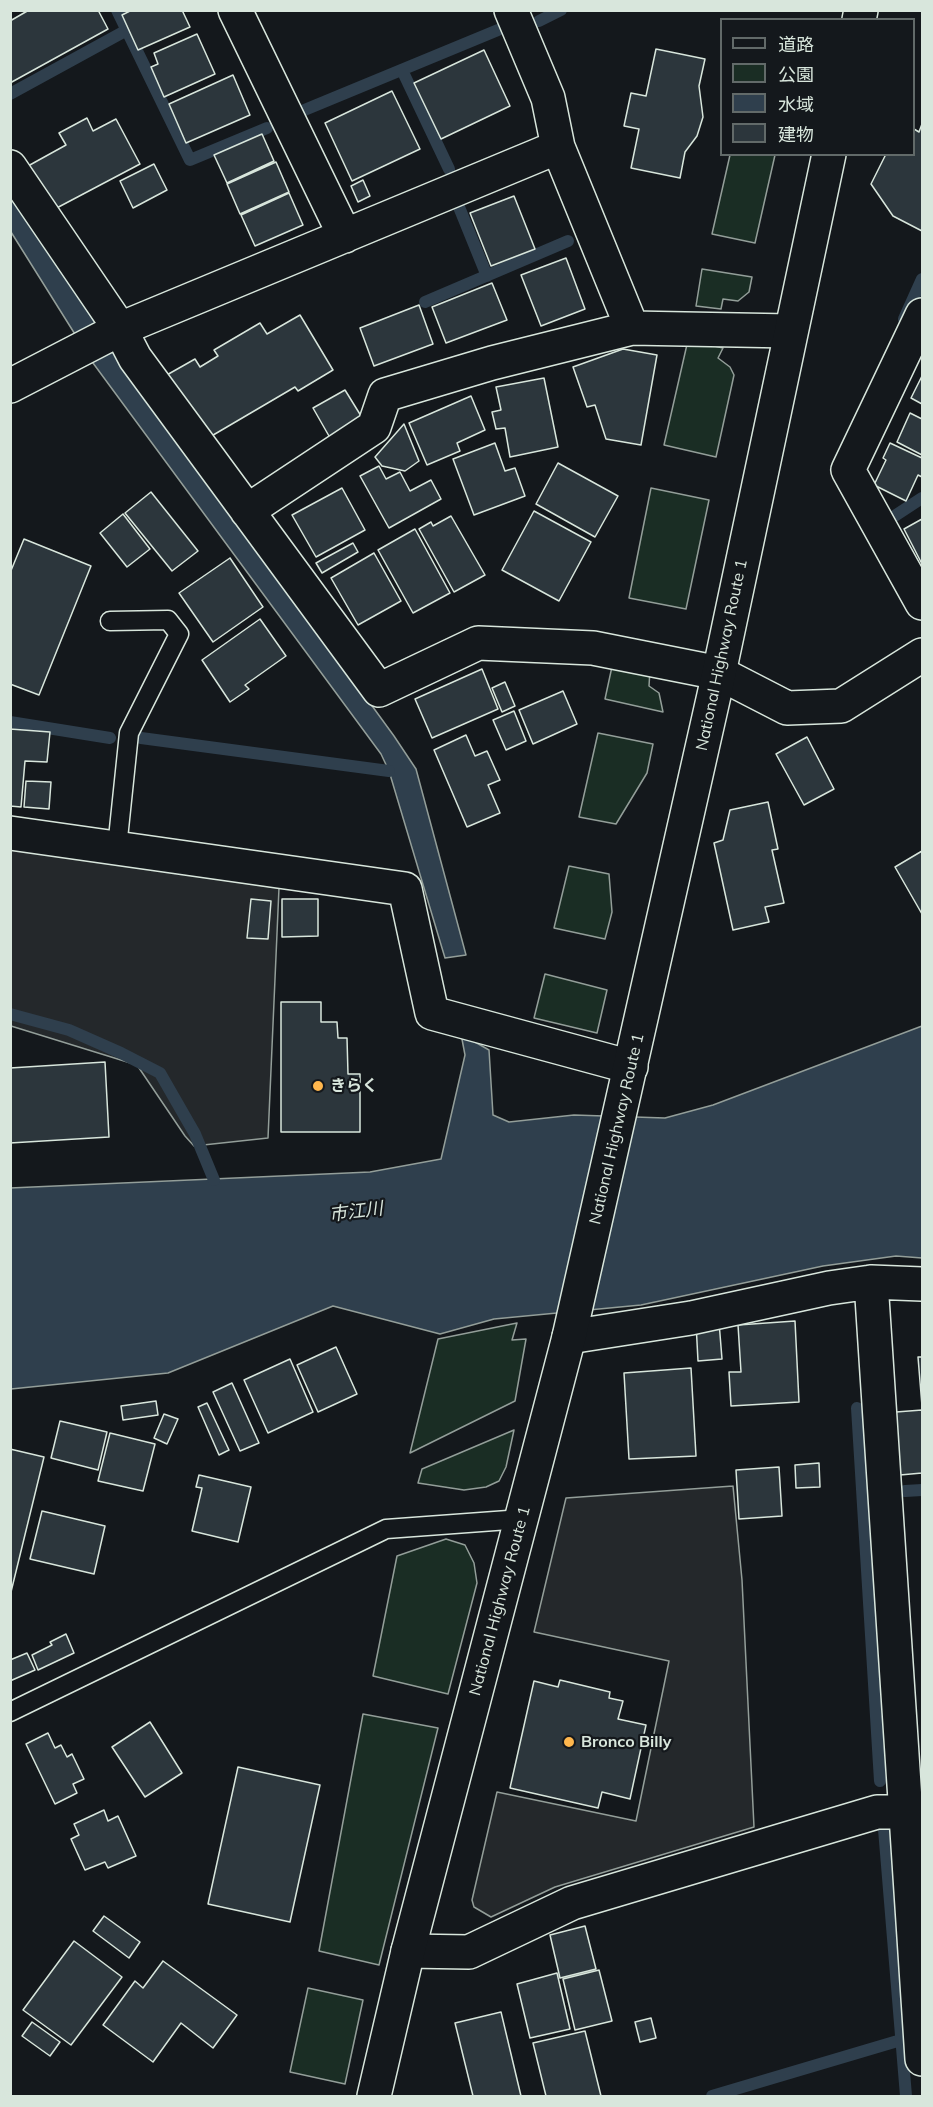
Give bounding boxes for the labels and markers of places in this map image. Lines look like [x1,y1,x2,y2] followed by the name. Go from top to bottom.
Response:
[330,1076,378,1096] place label: きらく
[311,1079,325,1093] marker: きらく
[581,1732,671,1752] place label: Bronco Billy
[562,1735,576,1749] marker: Bronco Billy

